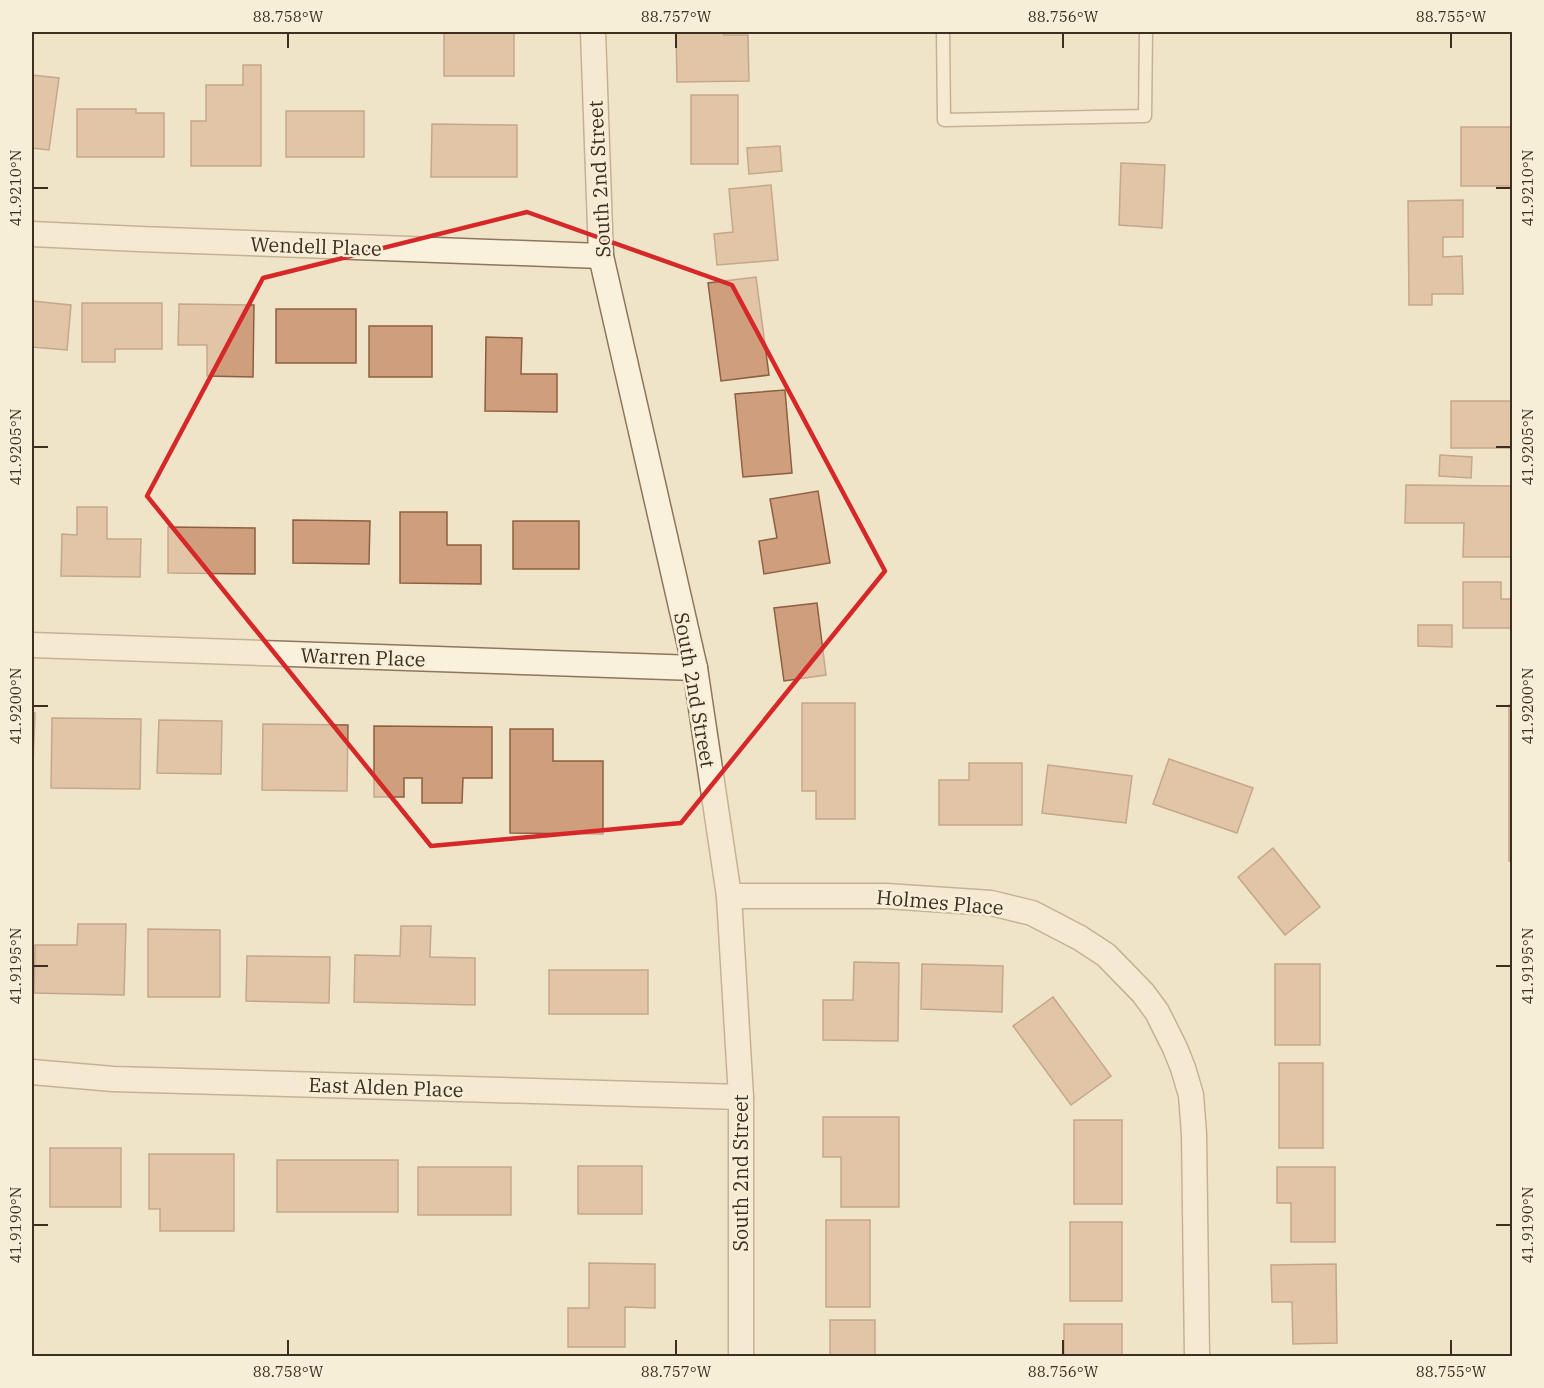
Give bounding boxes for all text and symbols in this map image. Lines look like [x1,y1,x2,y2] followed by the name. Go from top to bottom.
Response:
[253,7,324,26] text: 88.758°W
[641,7,712,26] text: 88.757°W
[1028,7,1099,26] text: 88.756°W
[1416,7,1487,26] text: 88.755°W
[581,100,617,258] street label: South 2nd Street
[6,150,25,226] text: 41.9210°N
[1518,150,1537,226] text: 41.9210°N
[250,230,382,262] street label: Wendell Place
[6,409,25,485] text: 41.9205°N
[1518,409,1537,485] text: 41.9205°N
[668,610,722,770] street label: South 2nd Street
[300,641,426,673] street label: Warren Place
[6,668,25,744] text: 41.9200°N
[1518,668,1537,744] text: 41.9200°N
[875,883,1005,921] street label: Holmes Place
[6,928,25,1004] text: 41.9195°N
[1518,928,1537,1004] text: 41.9195°N
[308,1071,464,1103] street label: East Alden Place
[727,1094,754,1252] street label: South 2nd Street
[6,1187,25,1263] text: 41.9190°N
[1518,1187,1537,1263] text: 41.9190°N
[253,1362,324,1381] text: 88.758°W
[641,1362,712,1381] text: 88.757°W
[1028,1362,1099,1381] text: 88.756°W
[1416,1362,1487,1381] text: 88.755°W

